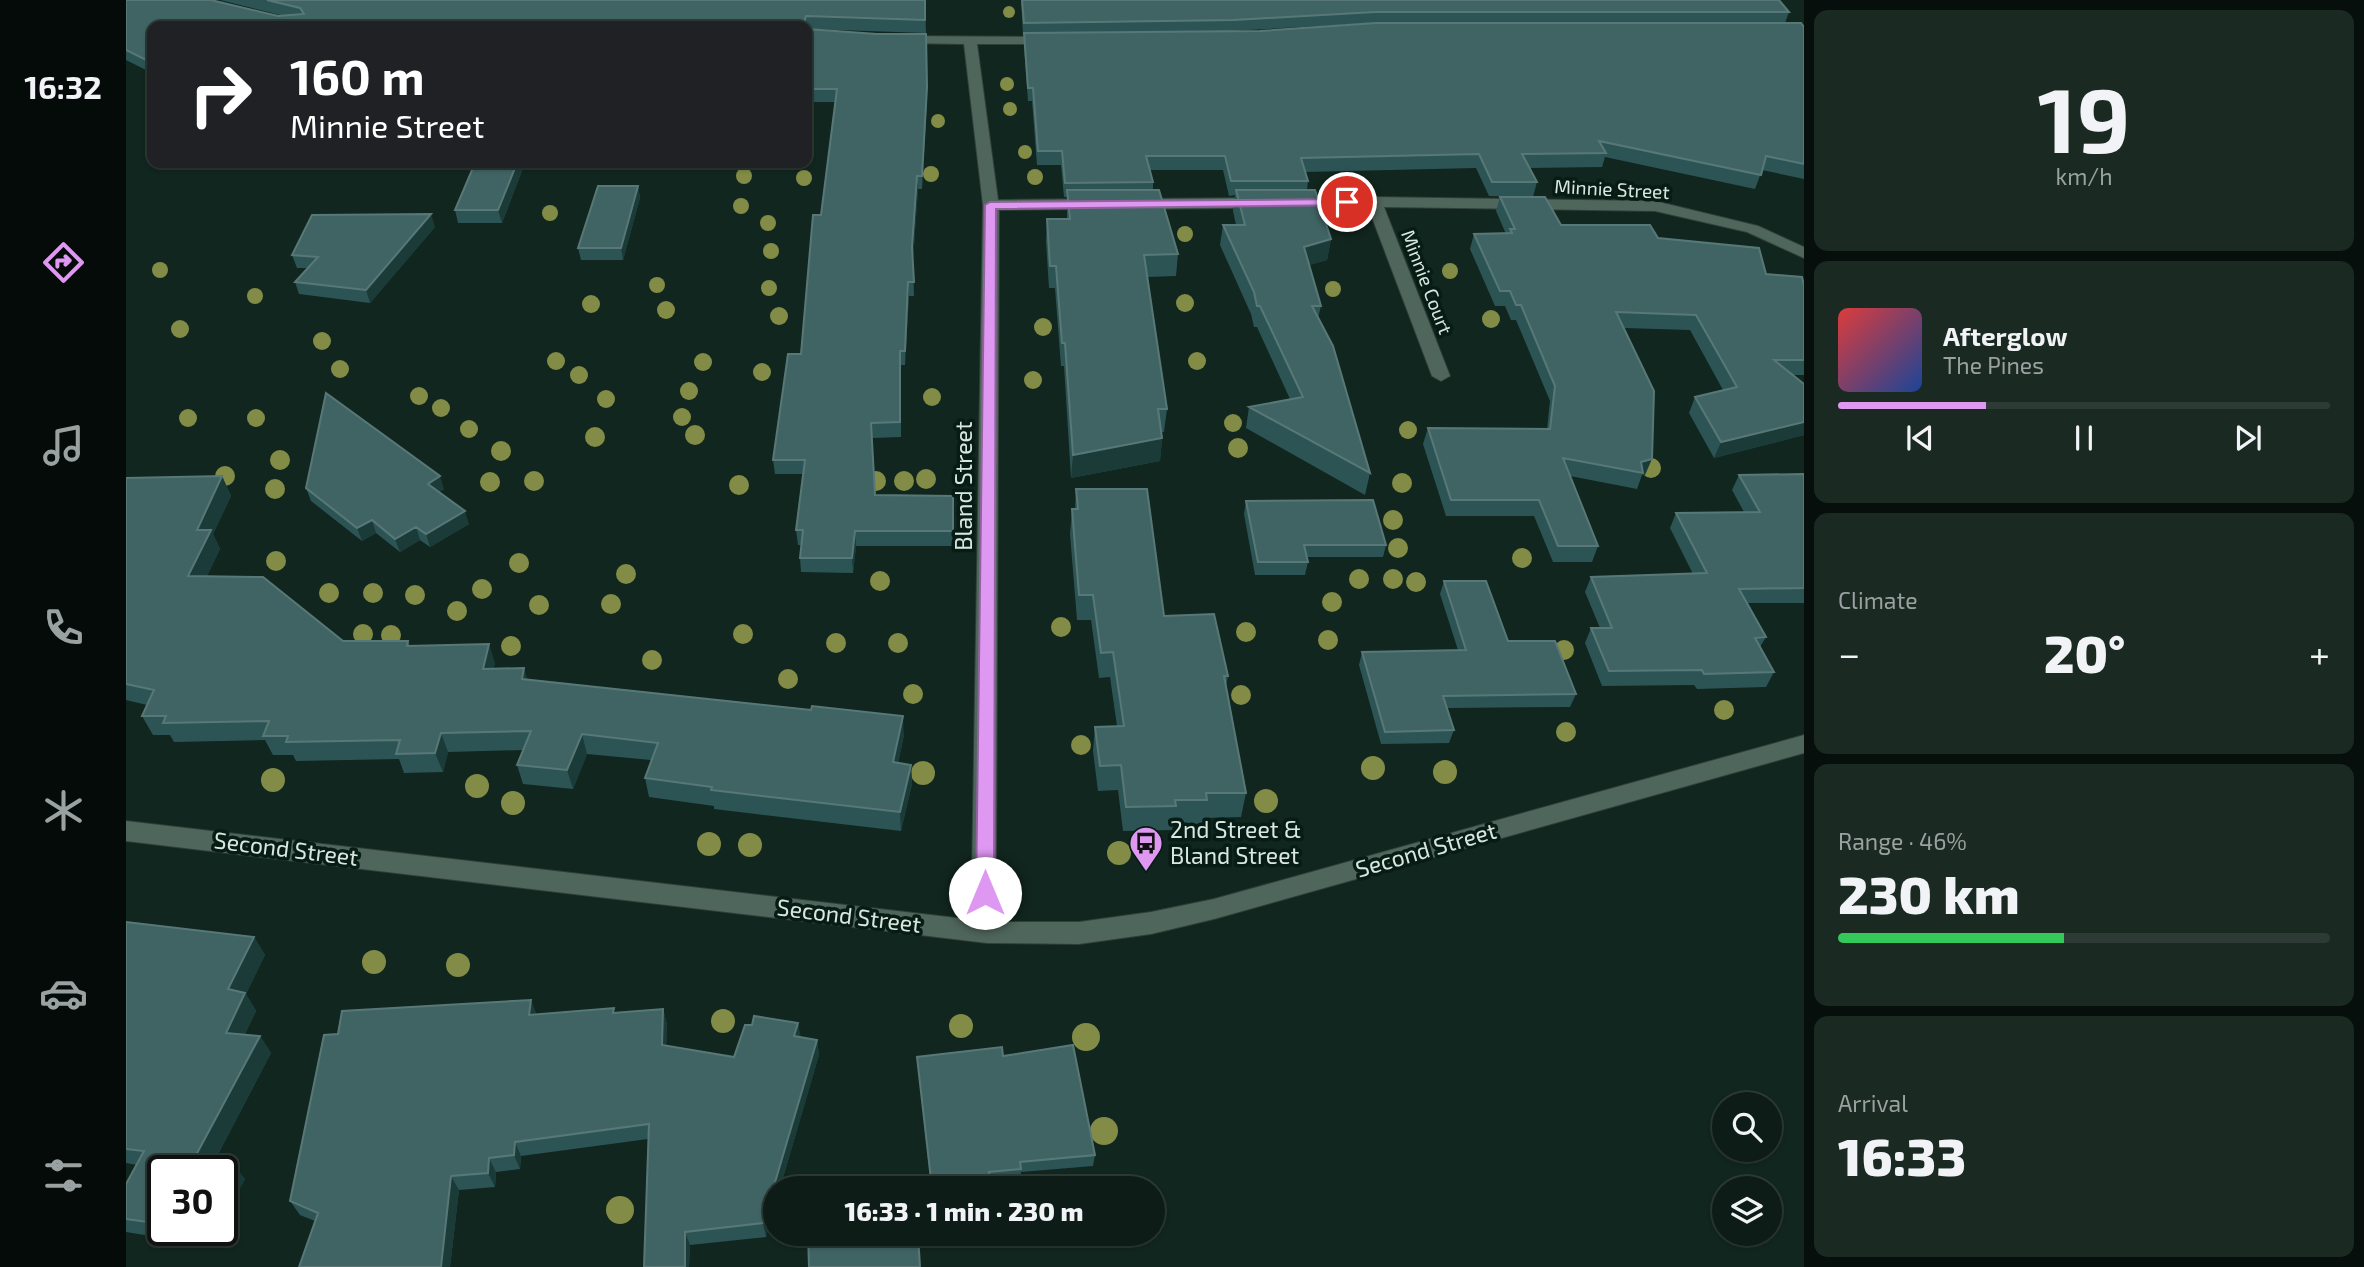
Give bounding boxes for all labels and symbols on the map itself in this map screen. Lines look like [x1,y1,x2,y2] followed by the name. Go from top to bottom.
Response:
[1317,172,1377,232] pin
[1554,174,1670,203] street label: Minnie Street
[1397,226,1458,337] street label: Minnie Court
[949,421,977,551] street label: Bland Street
[1170,815,1301,869] place label: 2nd Street & Bland Street
[1352,816,1499,882] street label: Second Street
[1127,824,1165,873] bus stop icon: 2nd Street & Bland Street
[212,825,360,871] street label: Second Street
[948,856,1022,930] position arrow
[775,892,923,938] street label: Second Street
[147,1155,238,1246] speed limit sign: 30

